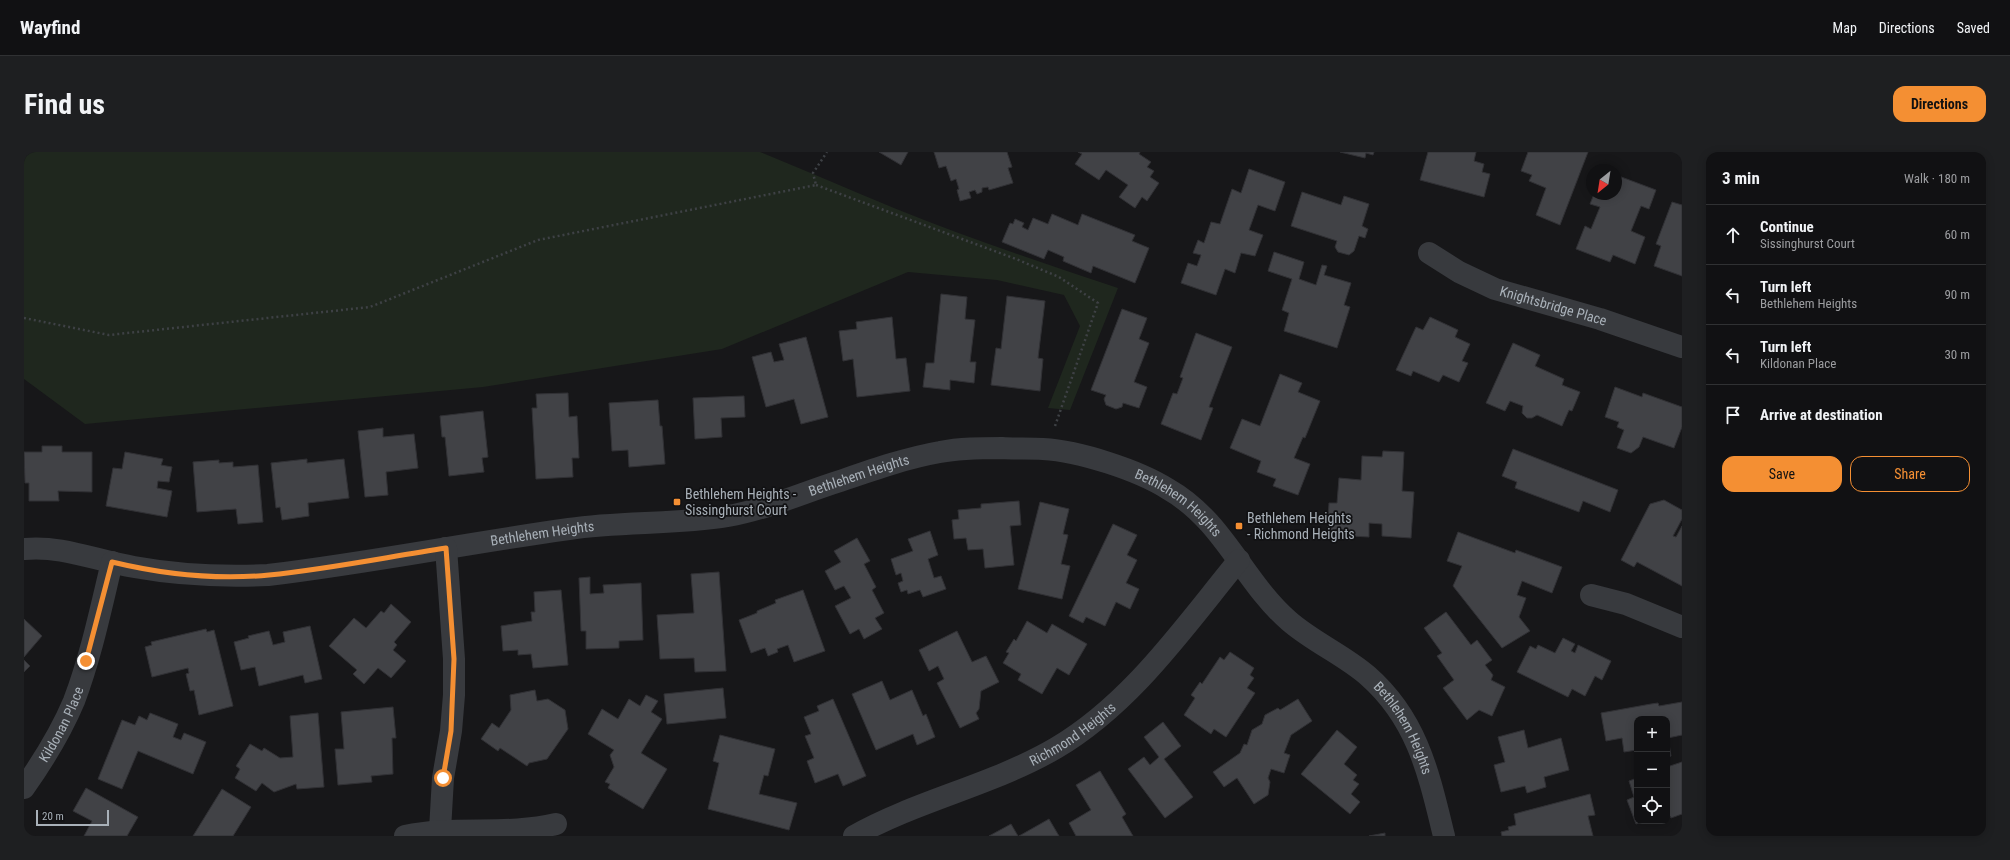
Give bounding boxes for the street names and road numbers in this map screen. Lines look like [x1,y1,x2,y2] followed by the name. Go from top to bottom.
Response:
[1498,283,1609,329] street label: Knightsbridge Place
[806,451,911,499] street label: Bethlehem Heights
[1133,465,1225,539] street label: Bethlehem Heights
[489,518,595,549] street label: Bethlehem Heights
[1371,678,1435,776] street label: Bethlehem Heights
[35,684,87,765] street label: Kildonan Place
[1027,699,1119,769] street label: Richmond Heights

